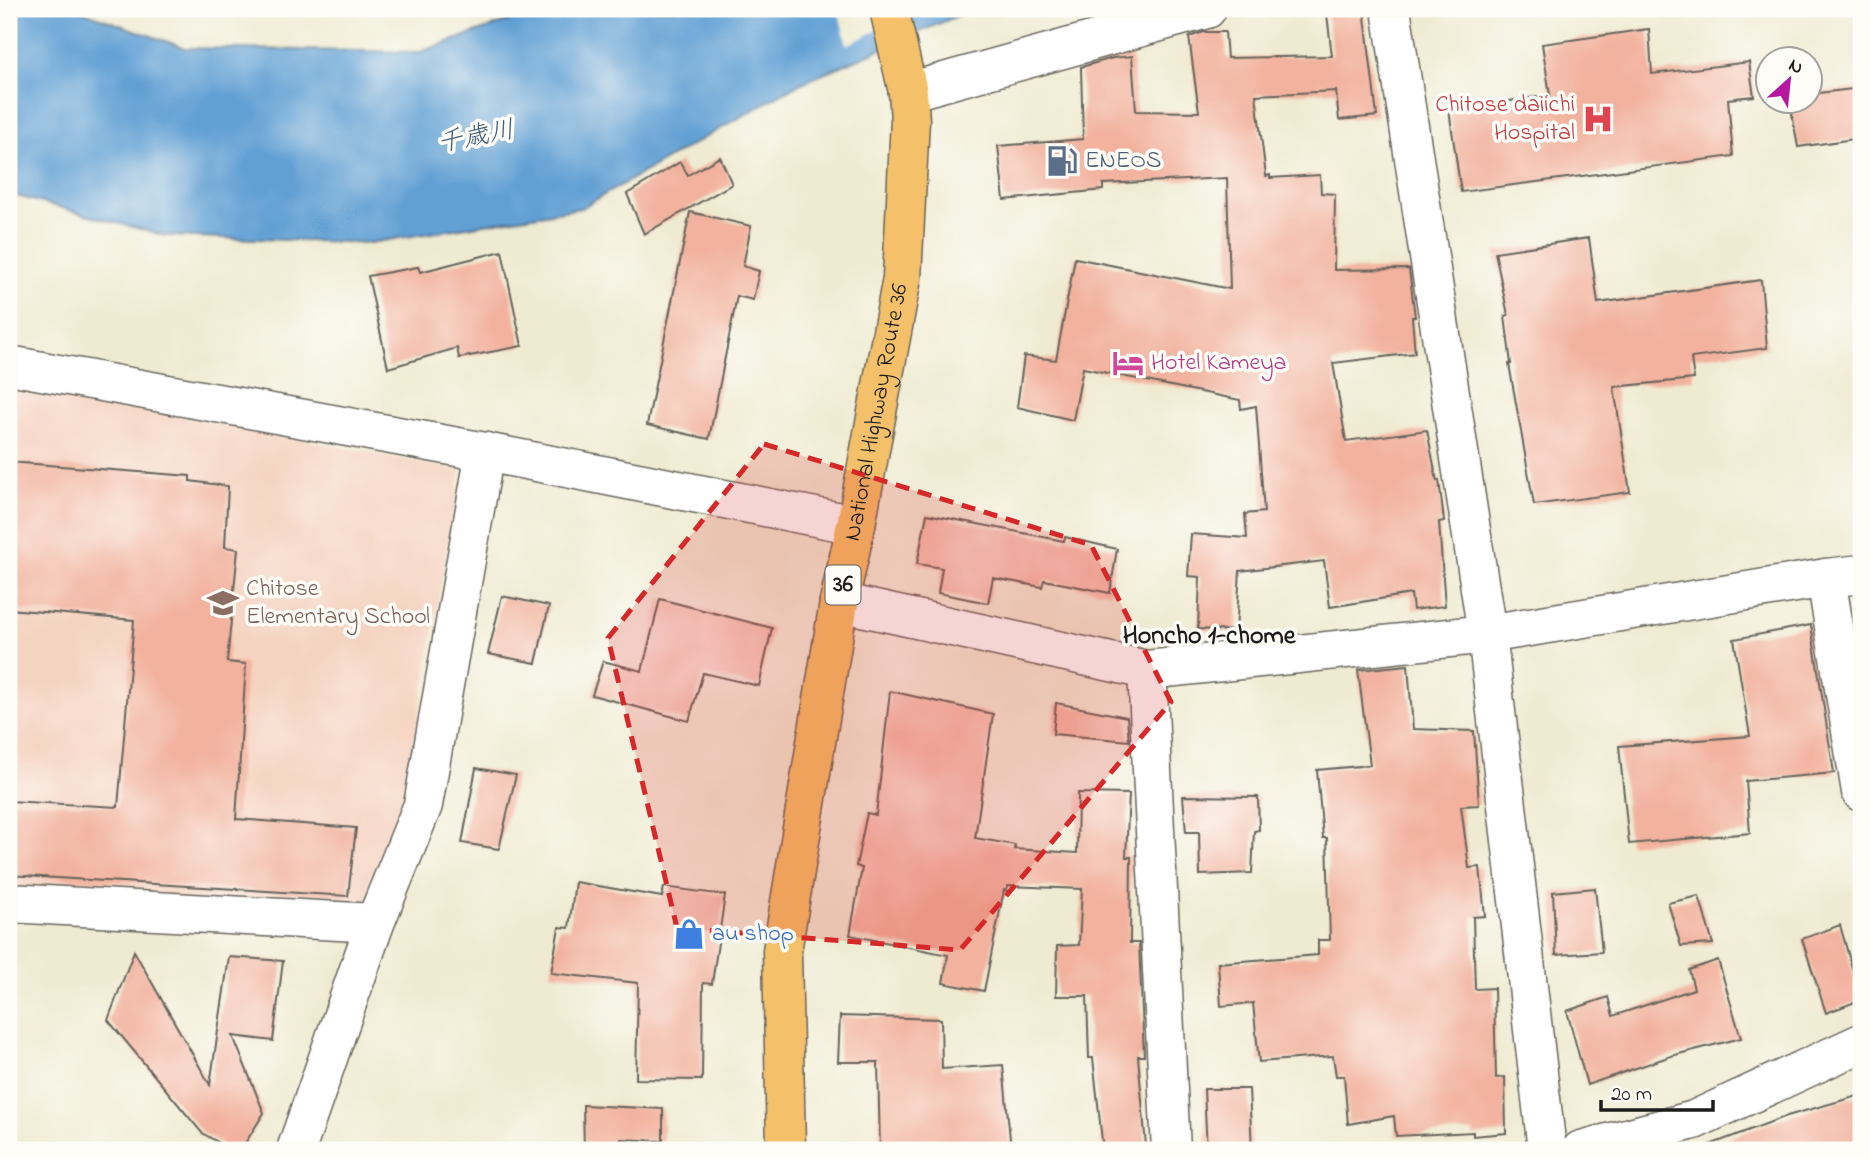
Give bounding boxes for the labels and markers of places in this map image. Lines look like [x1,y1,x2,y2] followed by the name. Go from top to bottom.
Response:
[1435,88,1575,151] place label: Chitose daiichi Hospital
[1581,102,1615,136] hospital icon: Chitose daiichi Hospital
[1045,144,1079,178] fuel station icon: ENEOS
[1085,144,1161,179] place label: ENEOS
[1111,346,1145,380] hotel icon: Hotel Kameya
[1151,346,1287,382] place label: Hotel Kameya
[246,572,430,636] place label: Chitose Elementary School
[206,586,240,620] school or university icon: Chitose Elementary School
[672,917,706,951] shop icon: au shop
[712,917,794,952] place label: au shop

